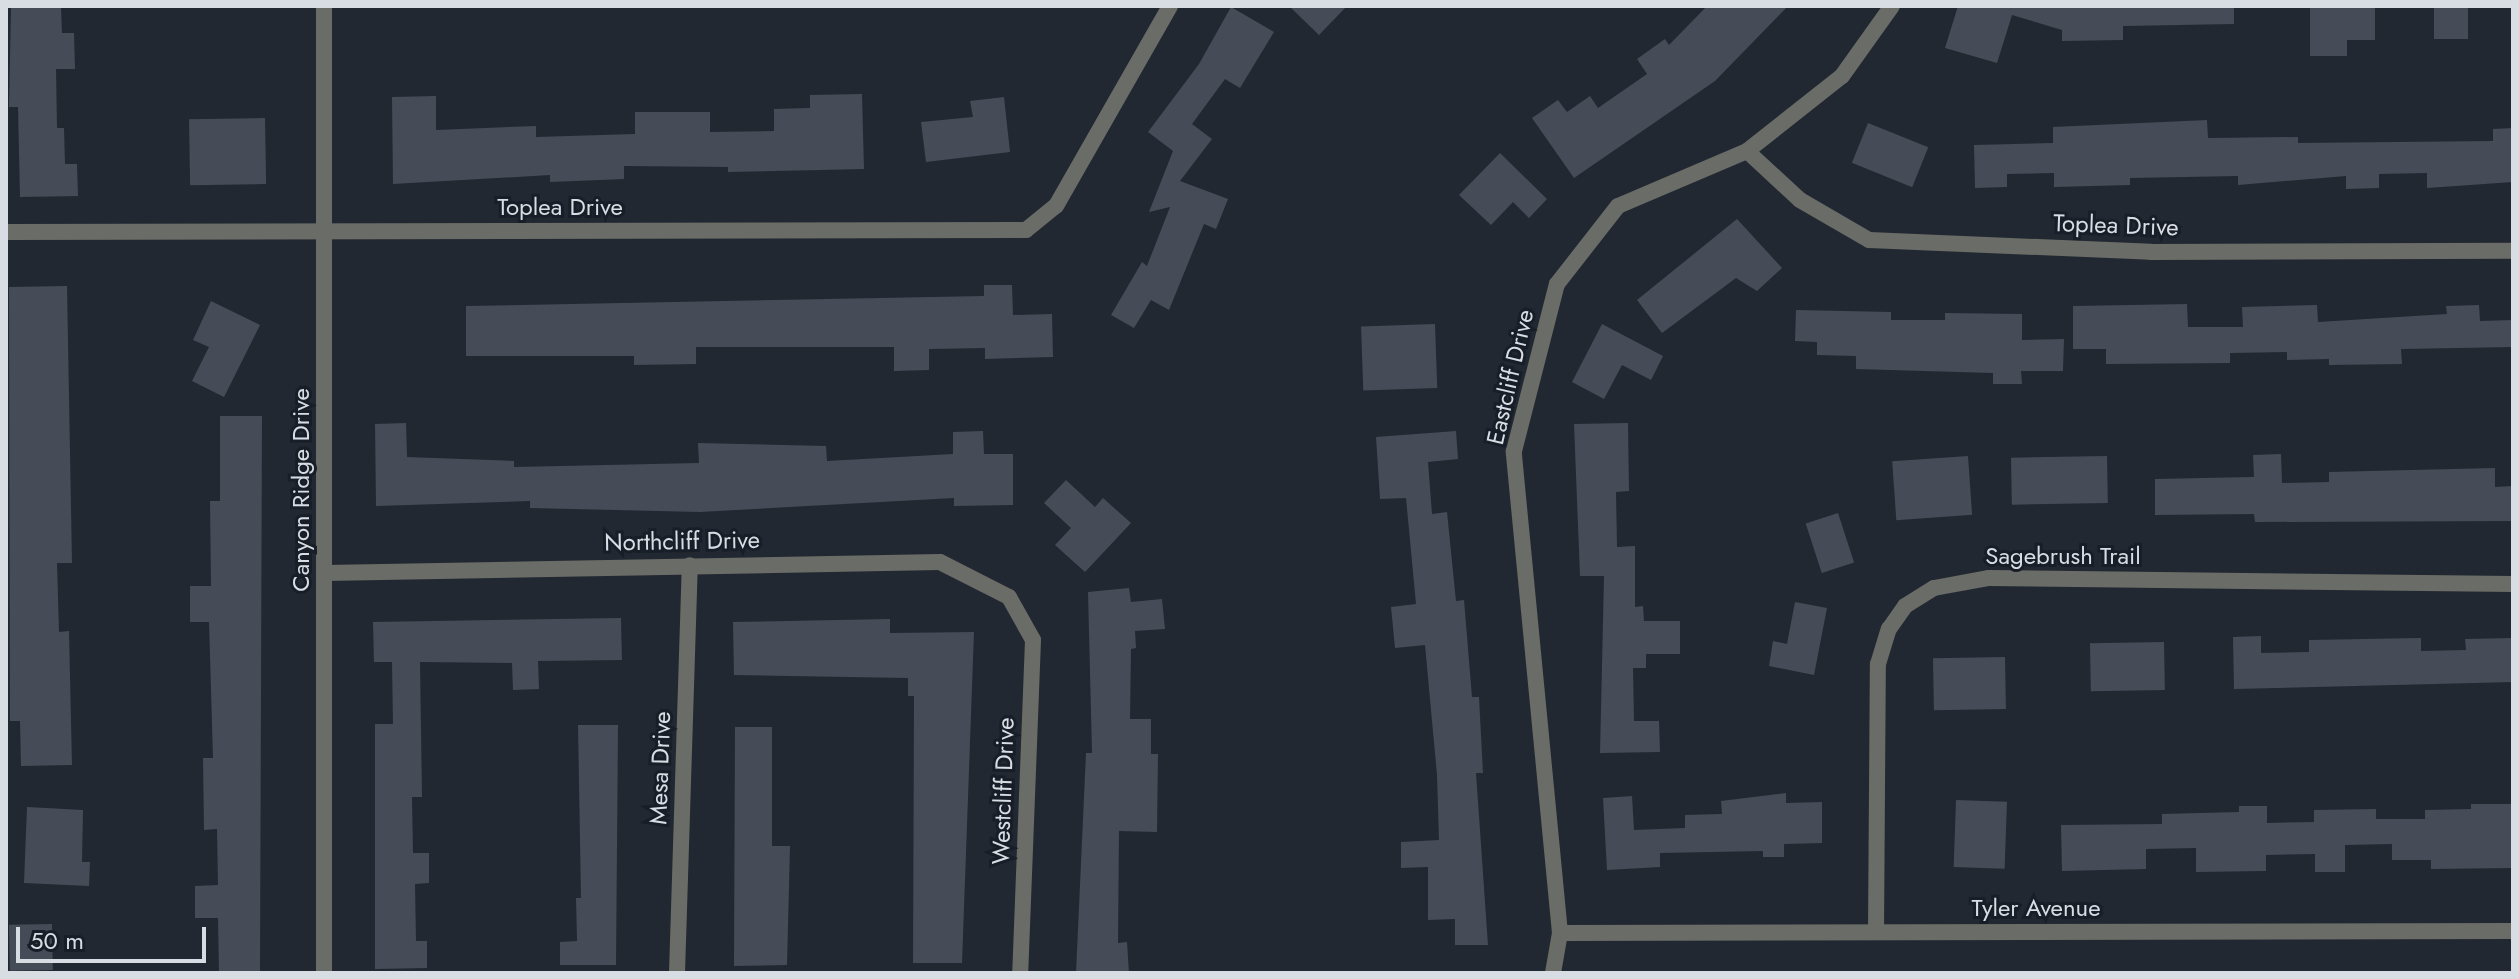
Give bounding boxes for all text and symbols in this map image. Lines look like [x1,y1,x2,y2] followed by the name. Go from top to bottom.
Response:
[497,193,623,221] street label: Toplea Drive
[2053,208,2179,242] street label: Toplea Drive
[1480,307,1540,447] street label: Eastcliff Drive
[287,388,315,592] street label: Canyon Ridge Drive
[604,525,760,557] street label: Northcliff Drive
[1985,542,2141,570] street label: Sagebrush Trail
[644,711,676,825] street label: Mesa Drive
[986,717,1020,865] street label: Westcliff Drive
[1971,894,2101,922] street label: Tyler Avenue
[20,911,210,961] scale bar
[30,923,84,958] text: 50 m

